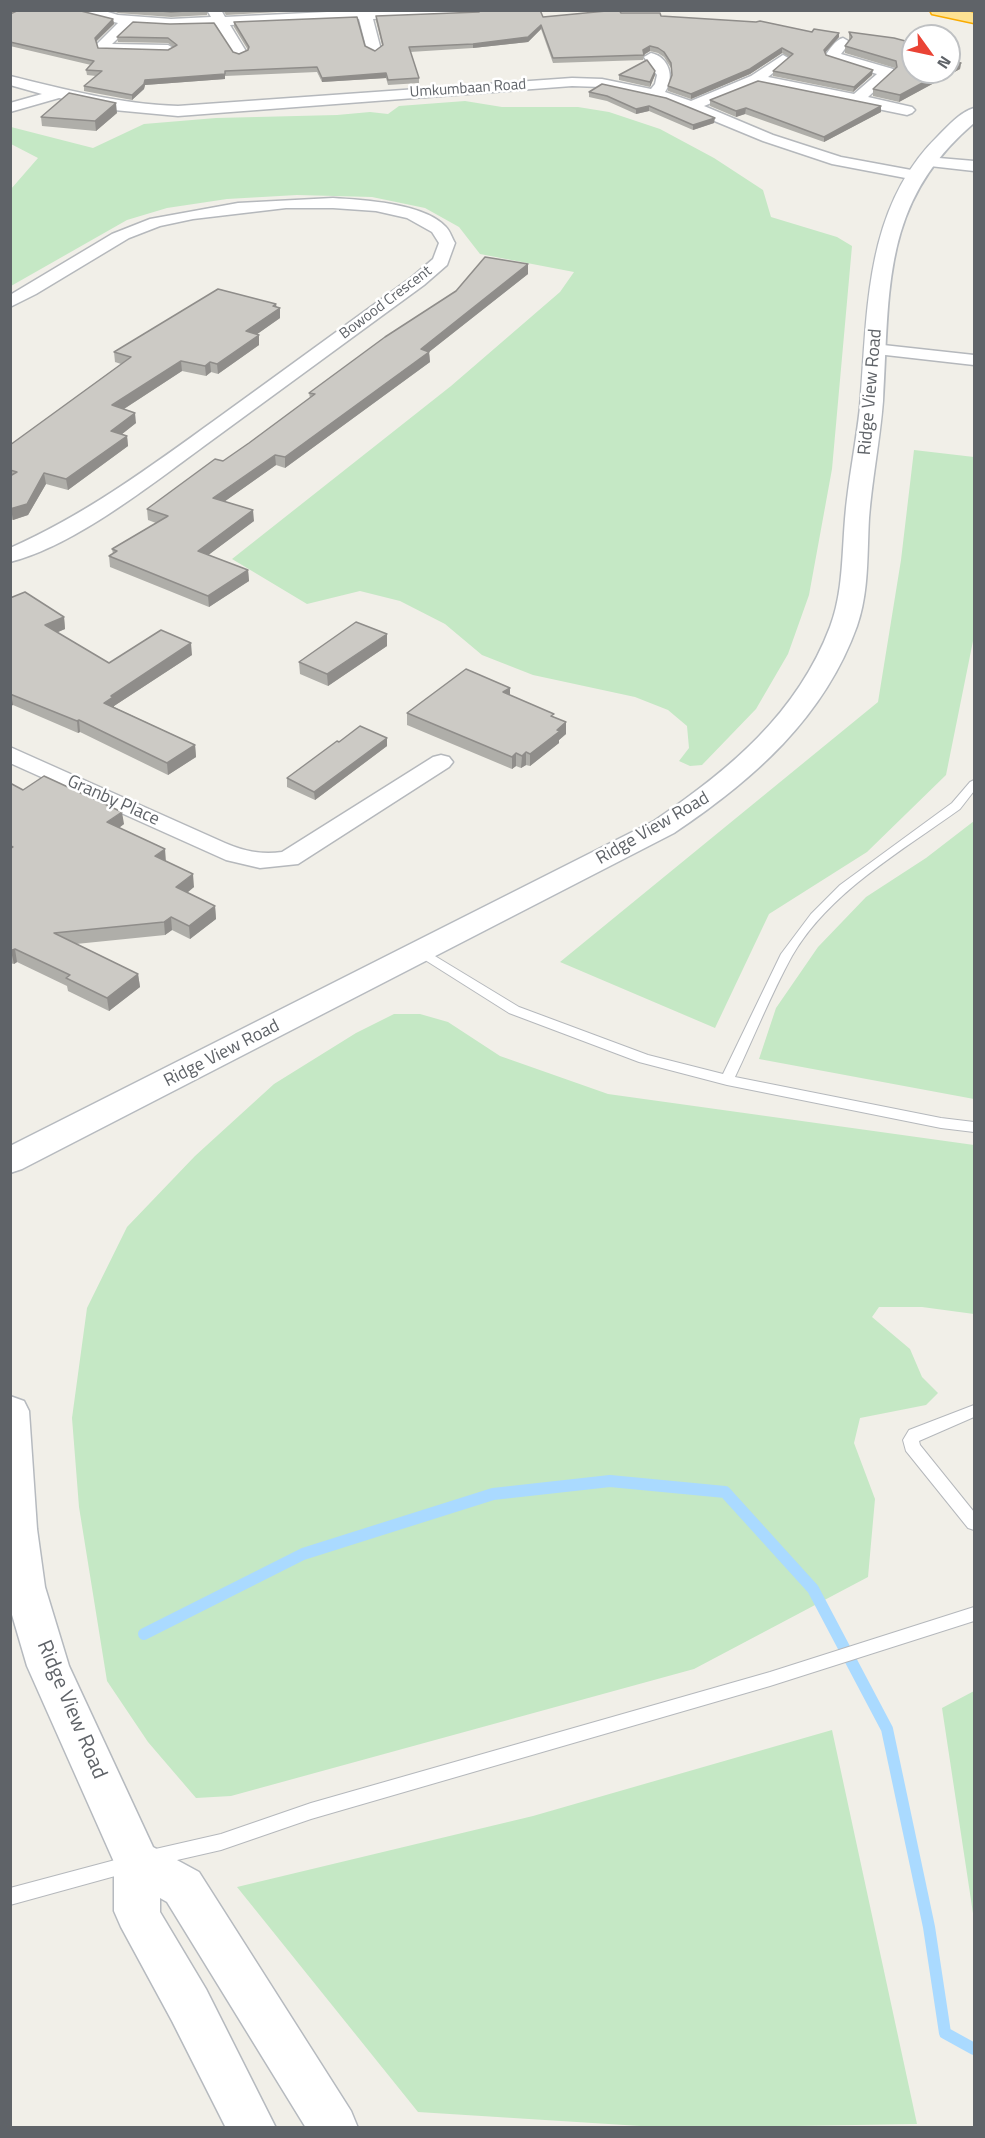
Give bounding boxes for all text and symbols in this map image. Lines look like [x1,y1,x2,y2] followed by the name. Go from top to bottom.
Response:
[901,24,961,84] north arrow
[931,52,958,74] text: N
[409,76,527,102] street label: Umkumbaan Road
[336,263,436,343] street label: Bowood Crescent
[855,328,887,456] street label: Ridge View Road
[64,771,162,831] street label: Granby Place
[593,788,713,870] street label: Ridge View Road
[161,1016,283,1092] street label: Ridge View Road
[30,1637,112,1783] street label: Ridge View Road

